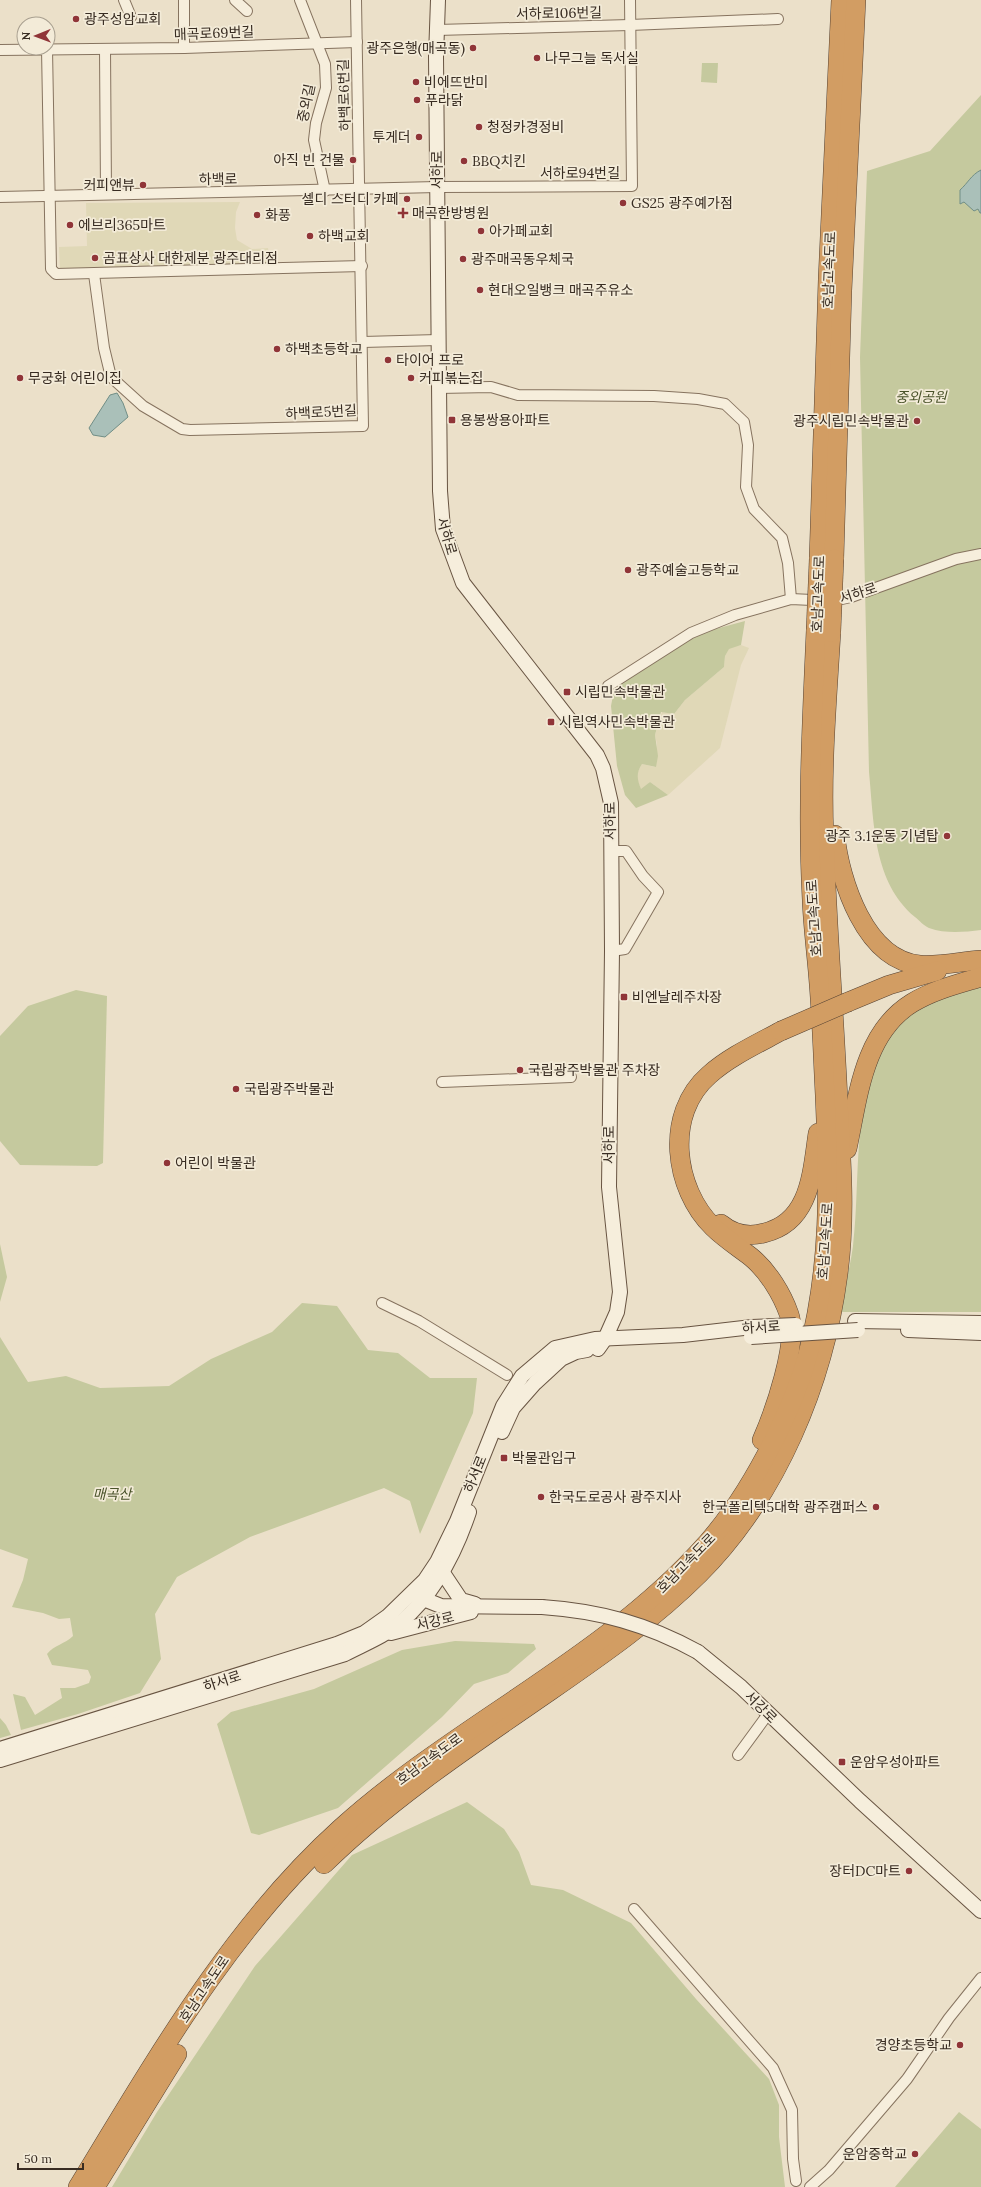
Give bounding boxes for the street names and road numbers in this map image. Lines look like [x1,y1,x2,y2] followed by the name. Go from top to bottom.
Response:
[516,3,602,23] street label: 서하로106번길
[173,23,255,43] street label: 매곡로69번길
[334,58,354,132] street label: 하백로6번길
[293,82,319,124] street label: 중외길
[428,151,446,189] street label: 서하로
[540,164,620,182] street label: 서하로94번길
[199,170,238,188] street label: 하백로
[819,231,839,309] street label: 호남고속도로
[285,401,357,423] street label: 하백로5번길
[433,515,461,557] street label: 서하로
[808,555,828,633] street label: 호남고속도로
[837,578,879,608] street label: 서하로
[601,801,619,840] street label: 서하로
[802,879,826,957] street label: 호남고속도로
[600,1126,618,1164] street label: 서하로
[813,1202,837,1280] street label: 호남고속도로
[741,1317,781,1337] street label: 하서로
[459,1453,491,1495] street label: 하서로
[653,1529,719,1597] street label: 호남고속도로
[414,1608,456,1634] street label: 서강로
[201,1666,243,1696] street label: 하서로
[741,1687,781,1727] street label: 서강로
[392,1729,466,1789] street label: 호남고속도로
[175,1952,233,2026] street label: 호남고속도로

